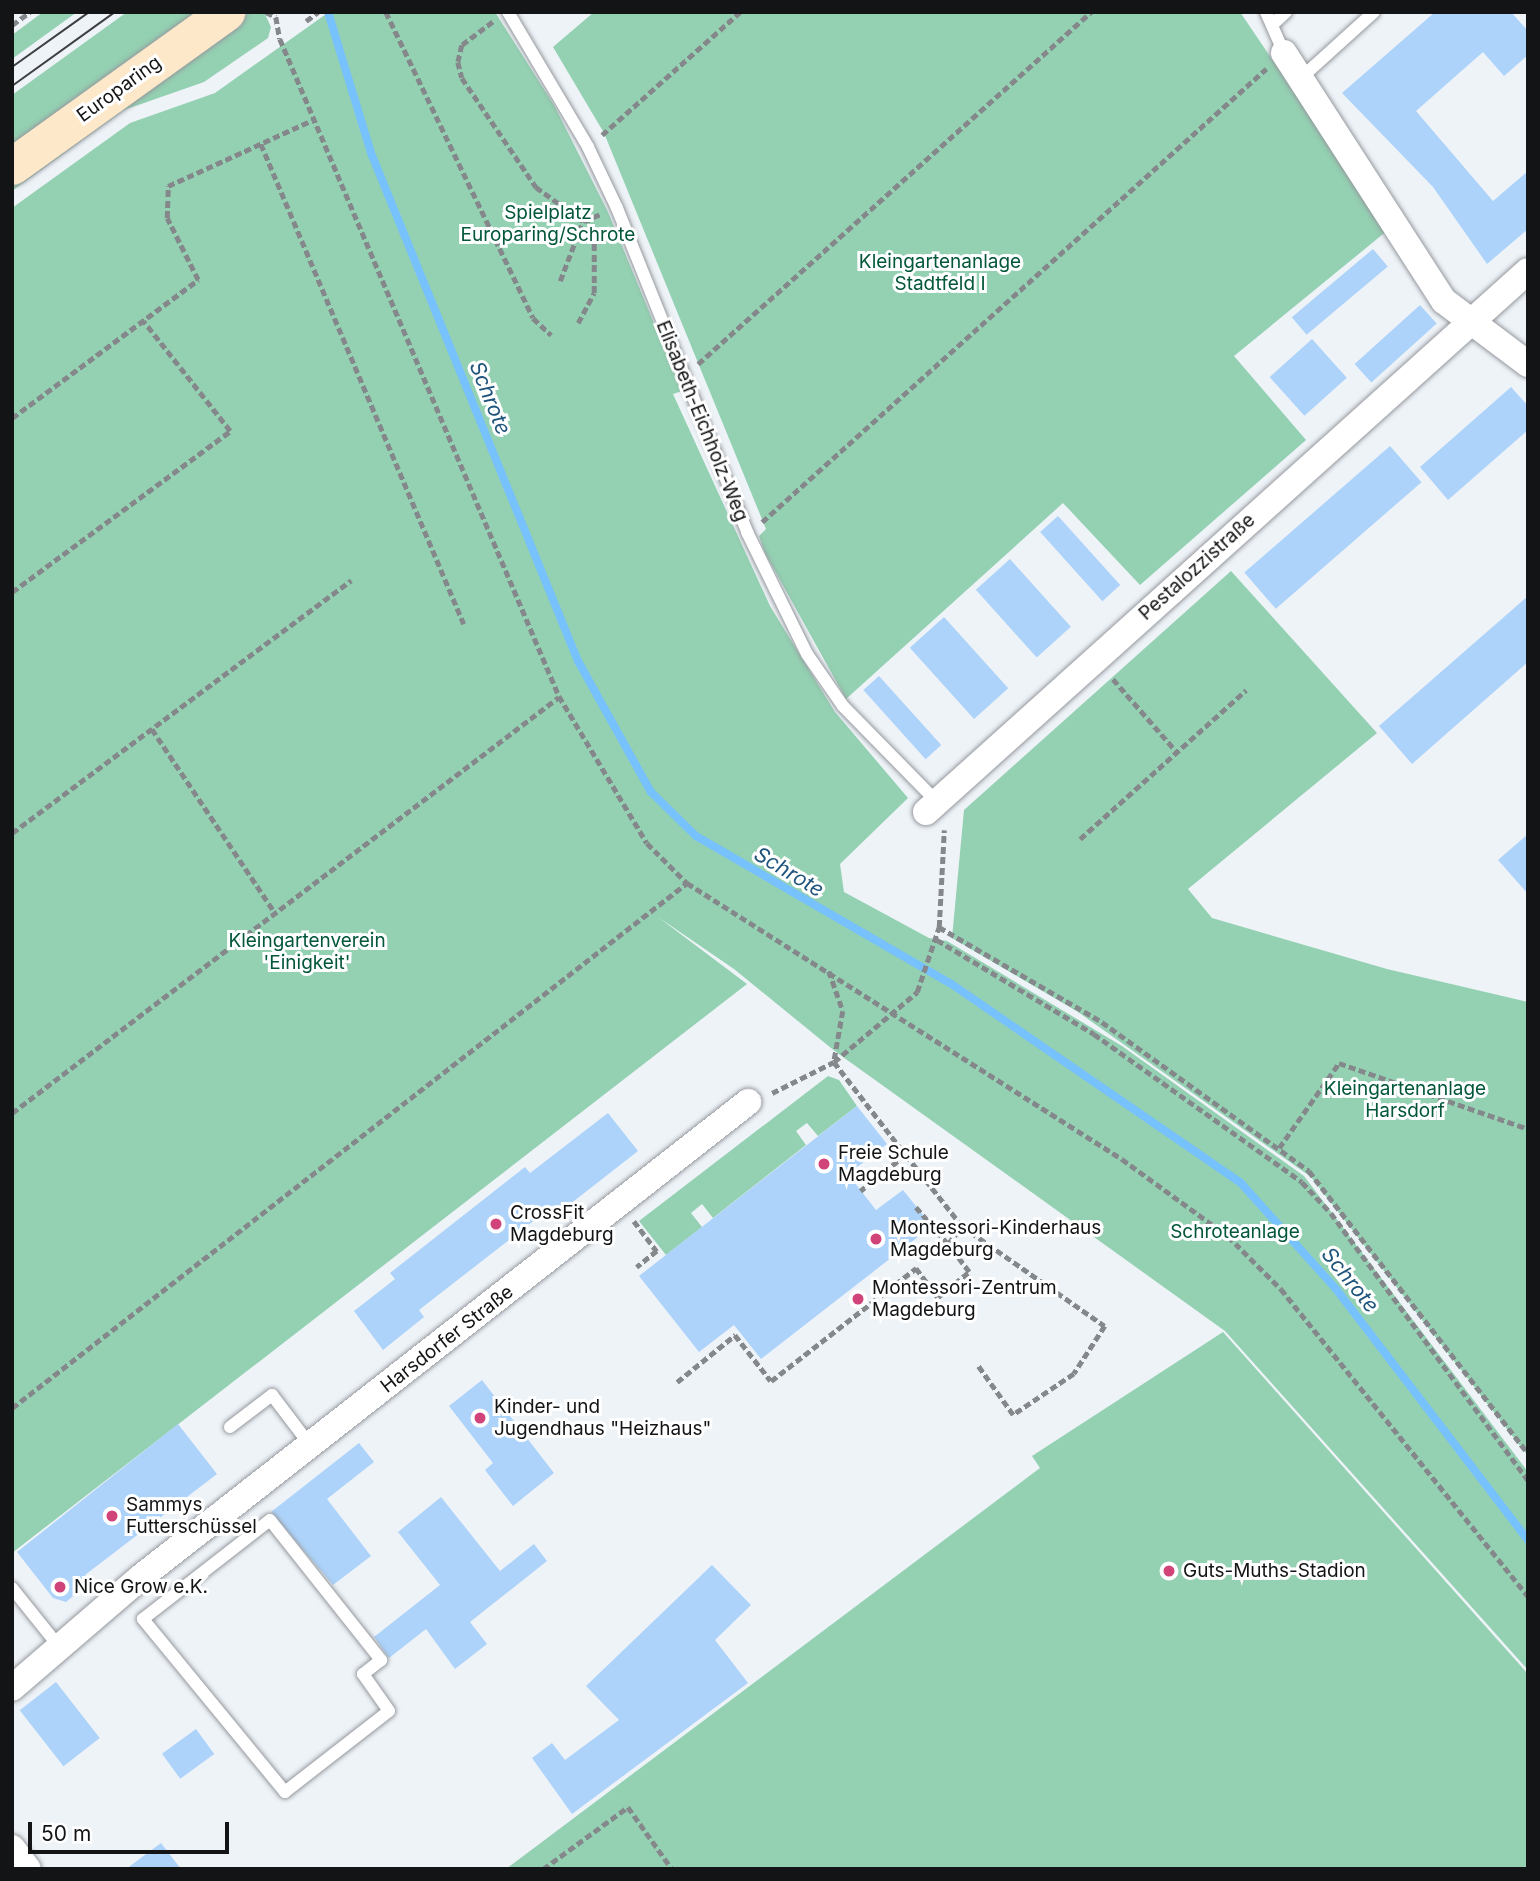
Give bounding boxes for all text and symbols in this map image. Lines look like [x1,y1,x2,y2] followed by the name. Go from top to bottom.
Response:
[73,51,165,127] street label: Europaring
[461,202,635,246] park label: Spielplatz Europaring/Schrote
[859,251,1021,295] park label: Kleingartenanlage Stadtfeld I
[651,317,753,525] street label: Elisabeth-Eichholz-Weg
[464,358,516,438] water label: Schrote
[1134,509,1260,625] street label: Pestalozzistraße
[750,841,828,903] water label: Schrote
[228,930,386,974] park label: Kleingartenverein 'Einigkeit'
[1324,1078,1486,1122] park label: Kleingartenanlage Harsdorf
[838,1142,949,1186] place label: Freie Schule Magdeburg
[816,1156,832,1172] marker: Freie Schule Magdeburg
[510,1202,614,1246] place label: CrossFit Magdeburg
[488,1216,504,1232] marker: CrossFit Magdeburg
[890,1217,1101,1261] place label: Montessori-Kinderhaus Magdeburg
[1170,1221,1300,1243] park label: Schroteanlage
[868,1231,884,1247] marker: Montessori-Kinderhaus Magdeburg
[1316,1242,1384,1318] water label: Schrote
[872,1277,1057,1321] place label: Montessori-Zentrum Magdeburg
[376,1280,518,1398] street label: Harsdorfer Straße
[850,1291,866,1307] marker: Montessori-Zentrum Magdeburg
[494,1396,711,1440] place label: Kinder- und Jugendhaus "Heizhaus"
[472,1410,488,1426] marker: Kinder- und Jugendhaus "Heizhaus"
[126,1494,257,1538] place label: Sammys Futterschüssel
[104,1508,120,1524] marker: Sammys Futterschüssel
[1183,1560,1366,1582] place label: Guts-Muths-Stadion
[1161,1563,1177,1579] marker: Guts-Muths-Stadion
[74,1576,208,1598] place label: Nice Grow e.K.
[52,1579,68,1595] marker: Nice Grow e.K.
[32,1808,233,1852] scale bar
[41,1821,91,1846] text: 50 m

